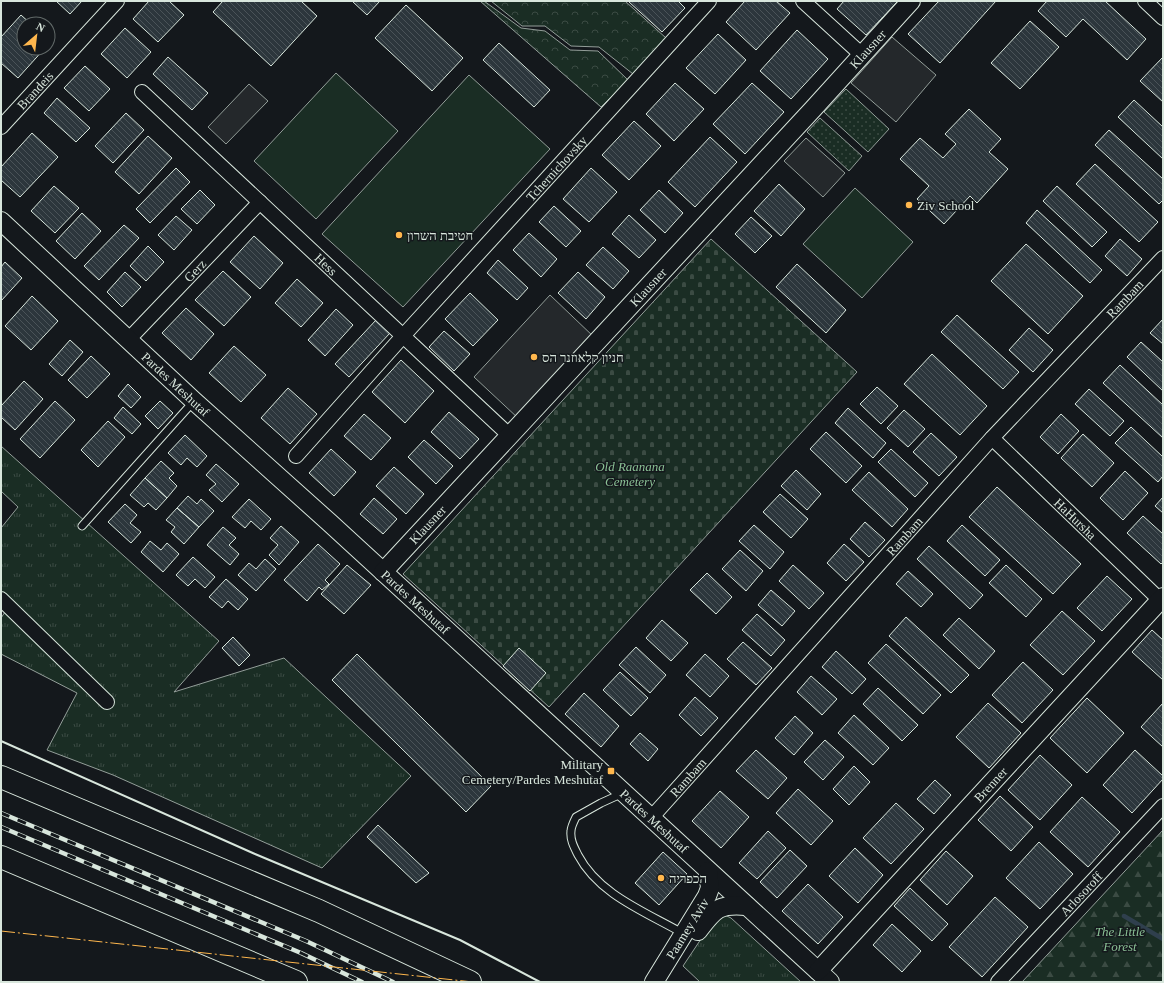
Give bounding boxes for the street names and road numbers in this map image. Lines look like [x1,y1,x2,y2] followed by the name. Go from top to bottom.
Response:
[846,26,889,71] street label: Klausner
[14,68,56,112] street label: Brandeis
[523,132,590,204] street label: Tchernichovsky
[312,250,340,278] street label: Hess
[180,256,209,285] street label: Gerz
[626,264,670,309] street label: Klausner
[1103,276,1146,321] street label: Rambam
[139,349,213,419] street label: Pardes Meshutaf
[1051,495,1100,542] street label: HaHursha
[406,502,449,547] street label: Klausner
[883,513,925,558] street label: Rambam
[379,567,453,637] street label: Pardes Meshutaf
[666,755,709,800] street label: Rambam
[970,763,1010,805] street label: Brenner
[617,786,692,856] street label: Pardes Meshutaf
[1057,868,1105,919] street label: Arlosoroff
[663,895,712,962] street label: Paamey Aviv

